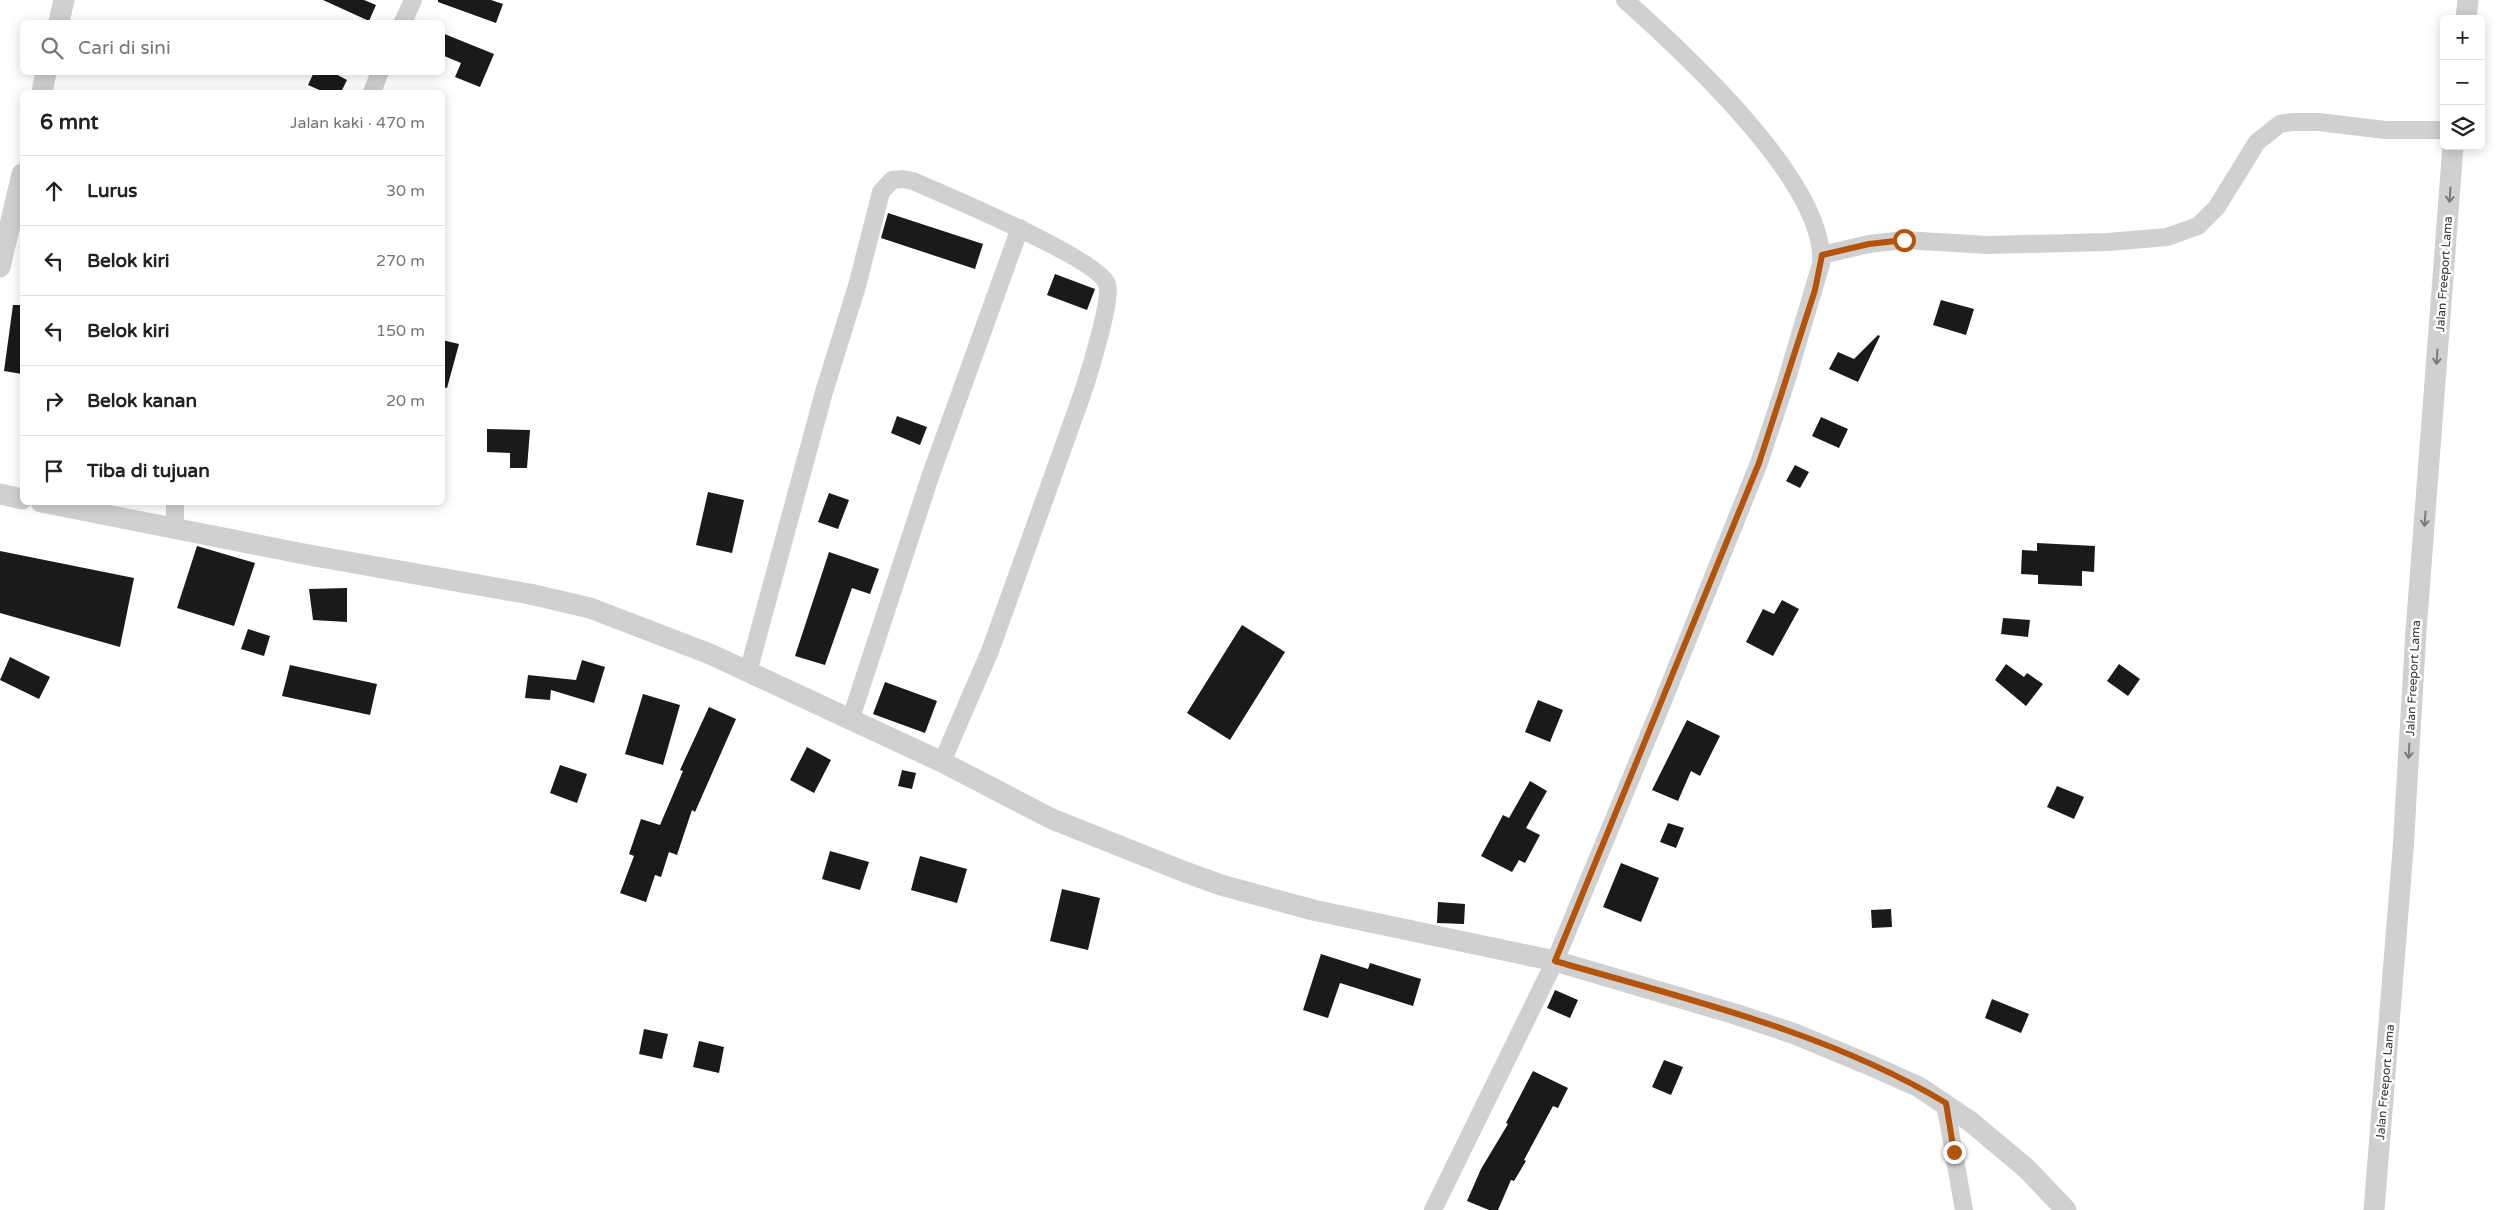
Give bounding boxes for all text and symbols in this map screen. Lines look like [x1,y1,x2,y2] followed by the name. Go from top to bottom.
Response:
[2440,15,2485,150] map controls
[2440,15,2485,60] button: +
[20,20,445,75] search box
[38,34,66,62] icon: search
[78,37,171,59] text: Cari di sini
[2440,60,2485,105] button: −
[2440,105,2485,150] button: layers
[40,110,99,135] text: 6 mnt
[290,113,425,133] text: Jalan kaki · 470 m
[40,177,68,205] icon: ahead
[87,180,137,202] text: Lurus
[386,181,425,201] text: 30 m
[2445,187,2454,203] one-way arrow
[2433,216,2455,332] street label: Jalan Freeport Lama
[1893,229,1916,252] route start
[40,247,68,275] icon: left
[87,250,170,272] text: Belok kiri
[376,251,425,271] text: 270 m
[40,317,68,345] icon: left
[87,320,170,342] text: Belok kiri
[376,321,425,341] text: 150 m
[2432,349,2442,365] one-way arrow
[40,387,68,415] icon: right
[87,390,197,412] text: Belok kanan
[386,391,425,411] text: 20 m
[40,457,68,485] icon: arrive
[87,460,210,482] text: Tiba di tujuan
[2420,511,2429,527] one-way arrow
[2403,620,2423,736] street label: Jalan Freeport Lama
[2405,743,2414,759] one-way arrow
[2373,1024,2397,1140] street label: Jalan Freeport Lama
[1943,1141,1966,1164] route end

